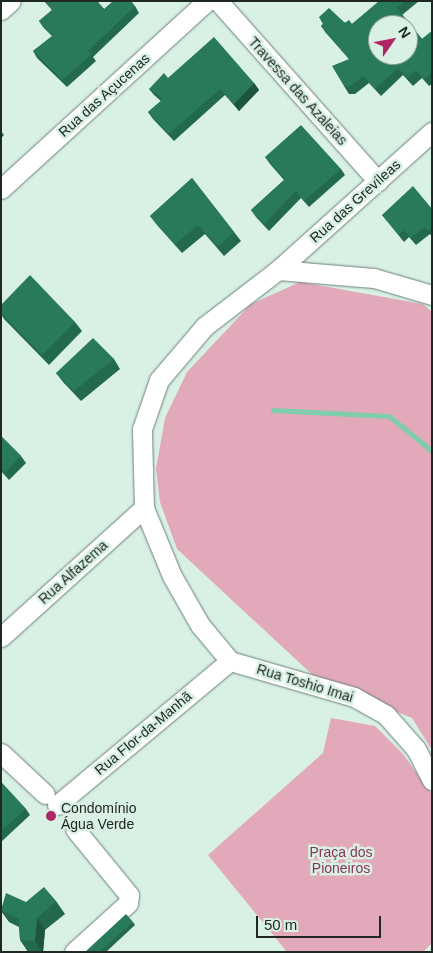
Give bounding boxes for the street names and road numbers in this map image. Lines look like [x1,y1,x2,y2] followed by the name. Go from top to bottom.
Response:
[245,33,351,149] street label: Travessa das Azaleias
[55,49,153,141] street label: Rua das Açucenas
[306,156,404,246] street label: Rua das Grevíleas
[35,536,111,608] street label: Rua Alfazema
[255,660,355,706] street label: Rua Toshio Imai
[91,688,195,778] street label: Rua Flor-da-Manhã

